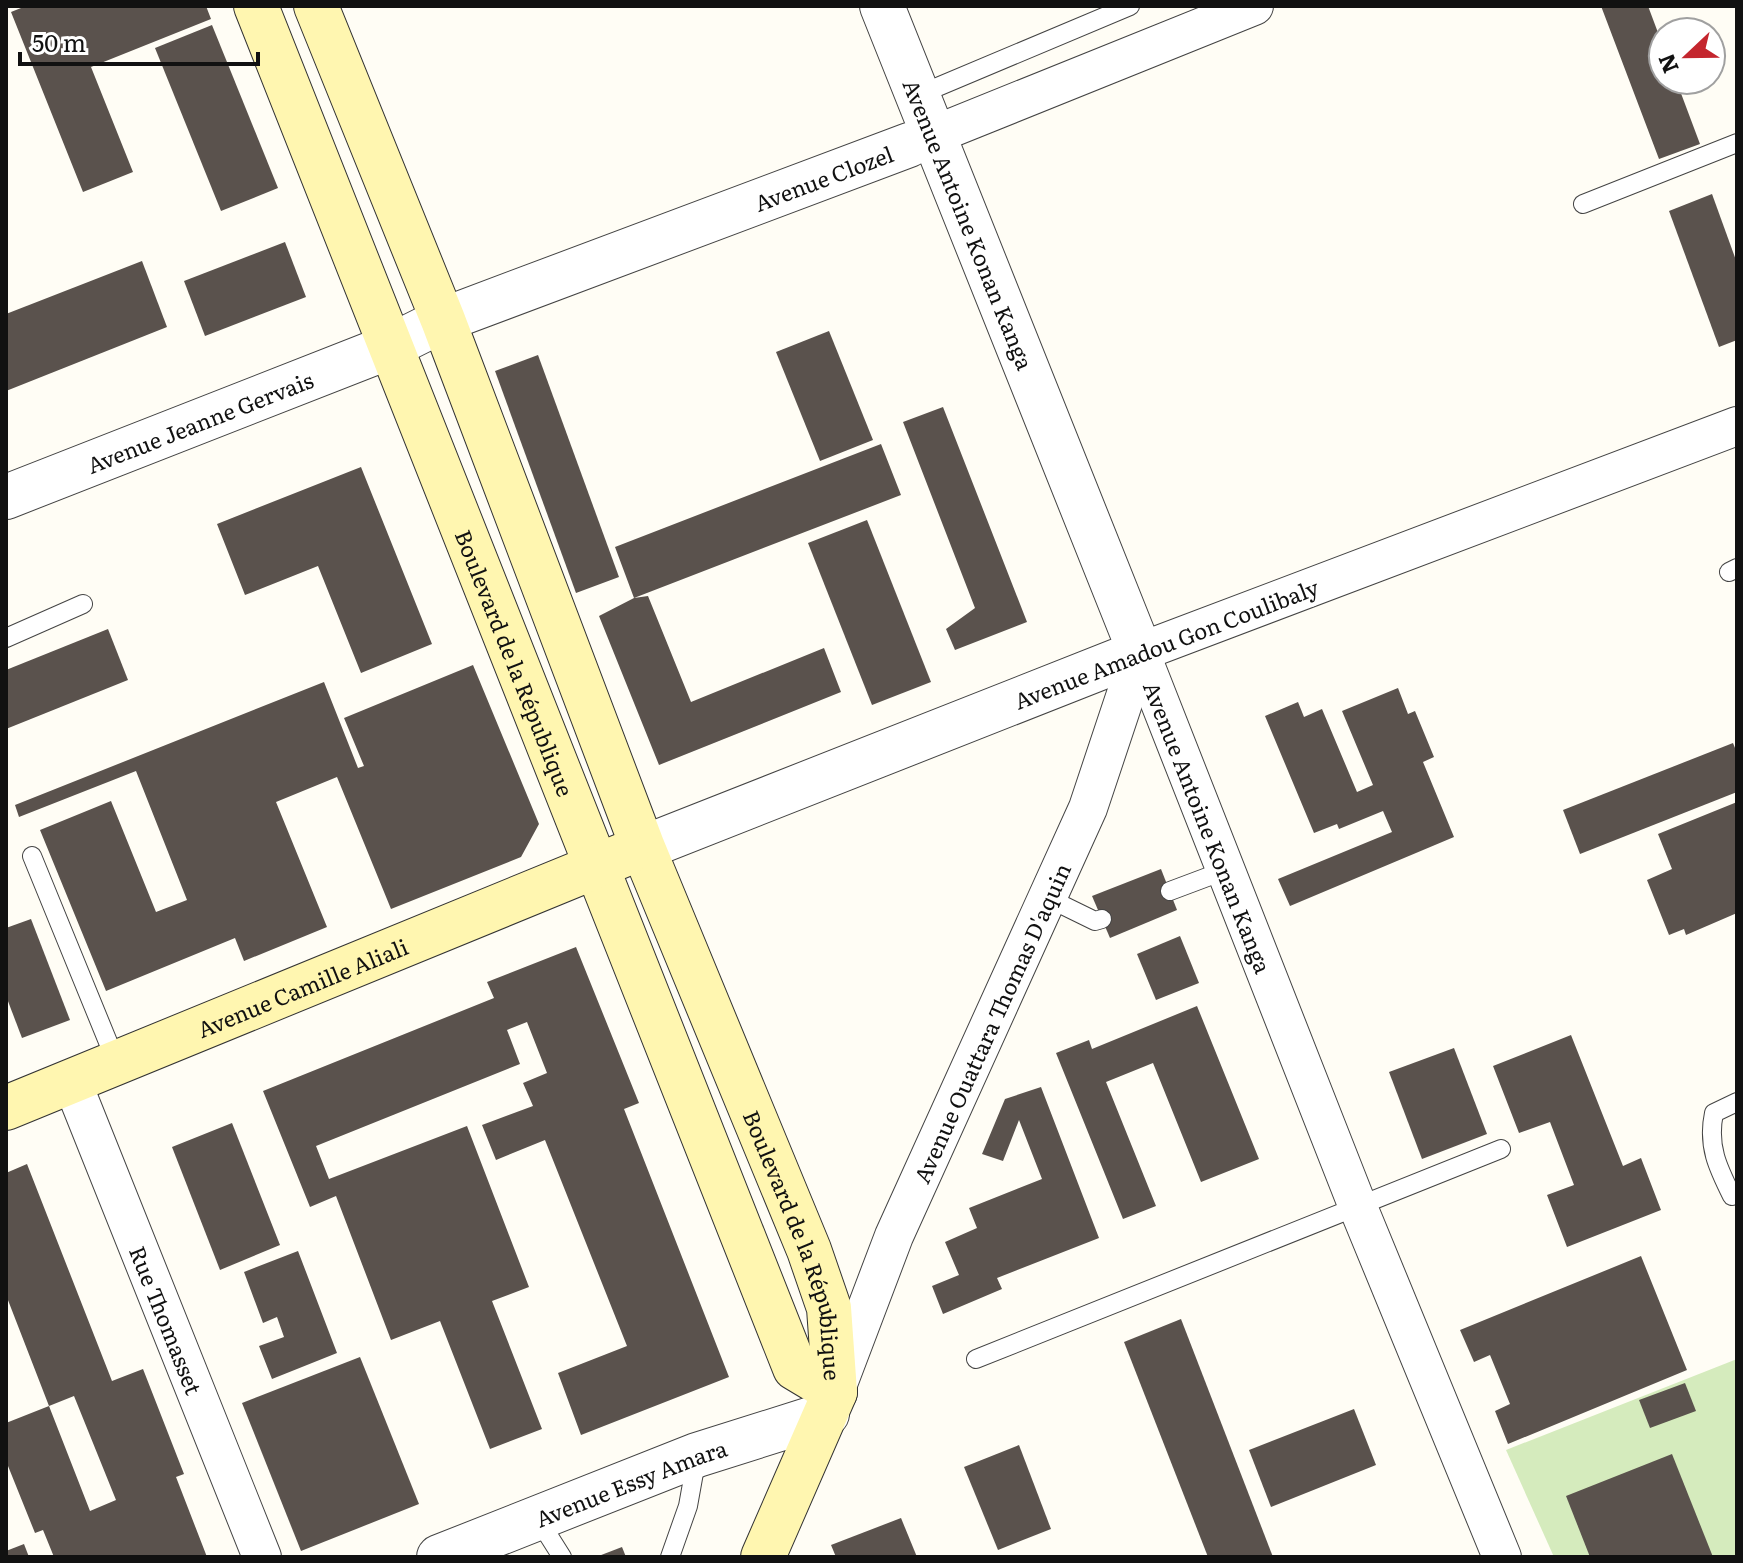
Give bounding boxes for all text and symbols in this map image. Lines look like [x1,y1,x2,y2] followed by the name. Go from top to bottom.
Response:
[20,16,258,66] scale bar
[1647,16,1727,96] north arrow
[32,24,86,59] text: 50 m
[1648,49,1686,79] text: N
[895,74,1043,374] street label: Avenue Antoine Konan Kanga
[749,136,897,218] street label: Avenue Clozel
[82,362,318,480] street label: Avenue Jeanne Gervais
[448,524,583,801] street label: Boulevard de la République
[1009,569,1323,716] street label: Avenue Amadou Gon Coulibaly
[1137,676,1281,978] street label: Avenue Antoine Konan Kanga
[904,857,1078,1188] street label: Avenue Ouattara Thomas D'aquin
[192,929,412,1045] street label: Avenue Camille Aliali
[736,1105,851,1382] street label: Boulevard de la République
[123,1241,212,1399] street label: Rue Thomasset
[530,1430,731,1534] street label: Avenue Essy Amara

